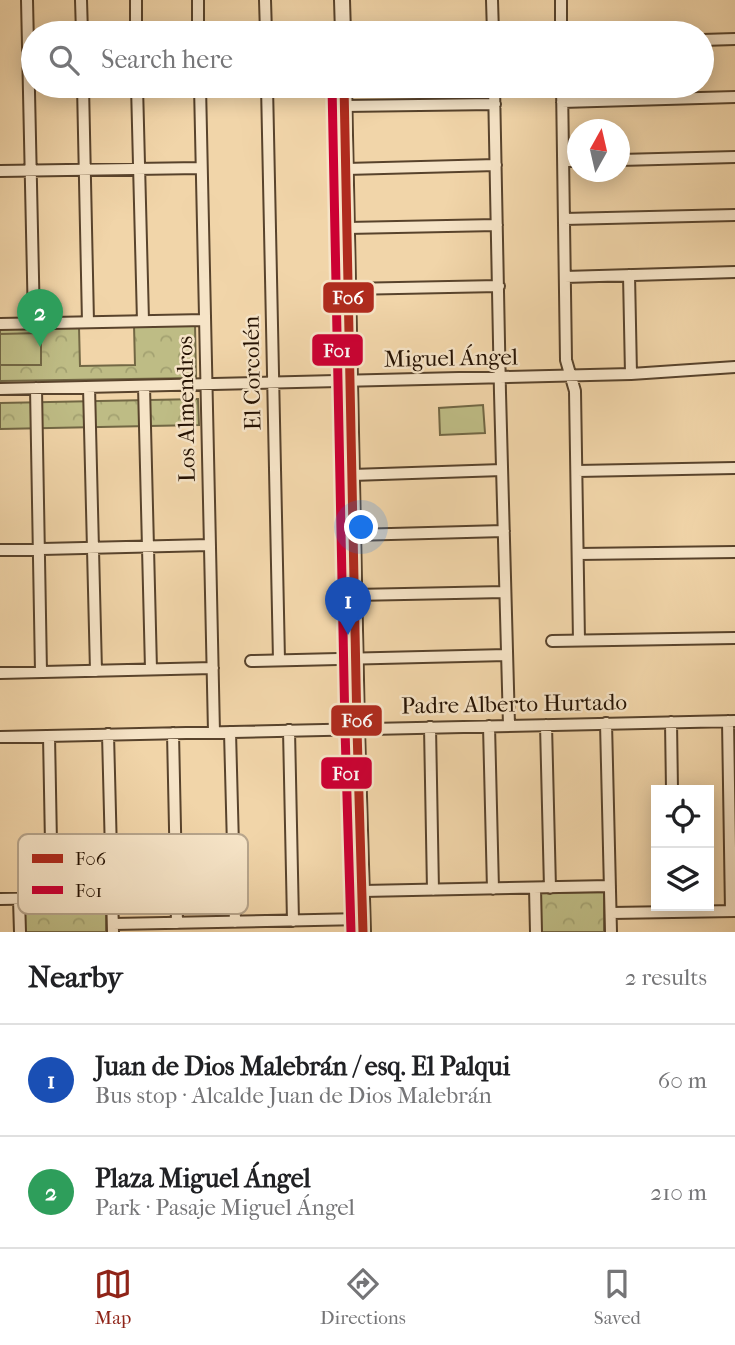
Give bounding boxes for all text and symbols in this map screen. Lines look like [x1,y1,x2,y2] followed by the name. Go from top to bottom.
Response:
[21,21,714,98] search box
[45,41,83,79] icon: search
[101,44,233,75] text: Search here
[567,119,630,182] north arrow
[322,281,375,314] line badge: F06
[332,287,364,309] text: F06
[17,289,63,347] pin: 2
[237,315,266,431] street label: El Corcolén
[311,333,364,367] line badge: F01
[171,336,201,482] street label: Los Almendros
[322,340,351,362] text: F01
[384,343,519,373] street label: Miguel Ángel
[344,510,378,544] your location
[325,577,371,635] pin: 1
[401,689,627,719] street label: Padre Alberto Hurtado
[330,704,383,737] line badge: F06
[341,710,373,732] text: F06
[320,756,373,790] line badge: F01
[331,763,360,785] text: F01
[651,785,714,911] map controls
[651,785,714,848] button: locate
[18,834,248,914] legend
[75,848,107,870] text: F06
[651,848,714,911] button: layers
[75,880,102,902] text: F01
[28,960,123,995] text: Nearby
[625,964,707,991] text: 2 results
[95,1051,510,1082] text: Juan de Dios Malebrán / esq. El Palqui
[47,1067,55,1094] text: 1
[658,1067,707,1094] text: 60 m
[95,1082,492,1109] text: Bus stop · Alcalde Juan de Dios Malebrán
[95,1163,311,1194] text: Plaza Miguel Ángel
[45,1179,57,1206] text: 2
[650,1179,707,1206] text: 210 m
[95,1194,355,1221] text: Park · Pasaje Miguel Ángel
[94,1265,132,1329] tab: Map
[320,1265,406,1329] tab: Directions
[594,1265,641,1329] tab: Saved

